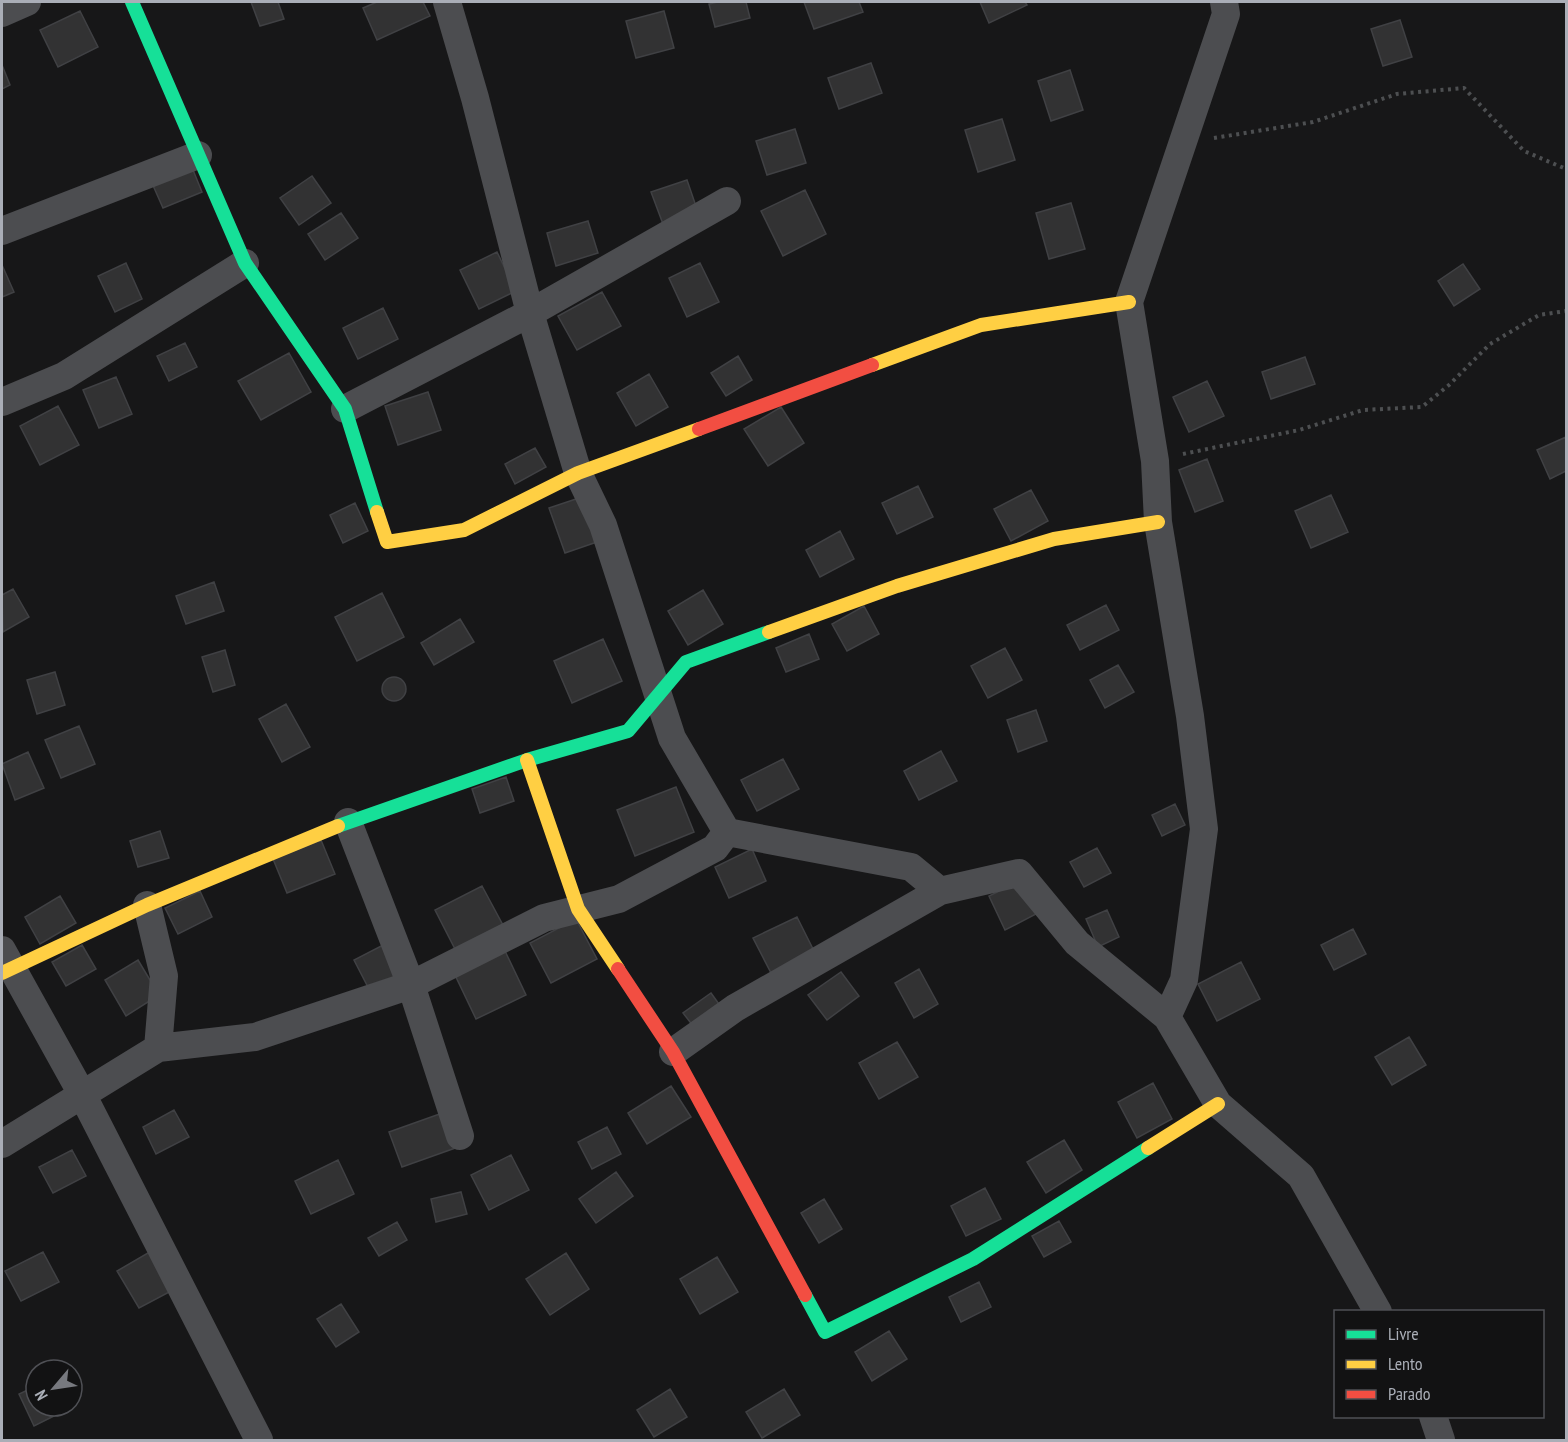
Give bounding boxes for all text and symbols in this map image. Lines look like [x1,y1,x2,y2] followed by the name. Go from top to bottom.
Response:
[1334,1310,1544,1418] legend
[1388,1322,1419,1345] text: Livre
[1388,1352,1423,1375] text: Lento
[24,1358,84,1418] north arrow
[1388,1382,1431,1405] text: Parado
[30,1387,52,1404] text: N

